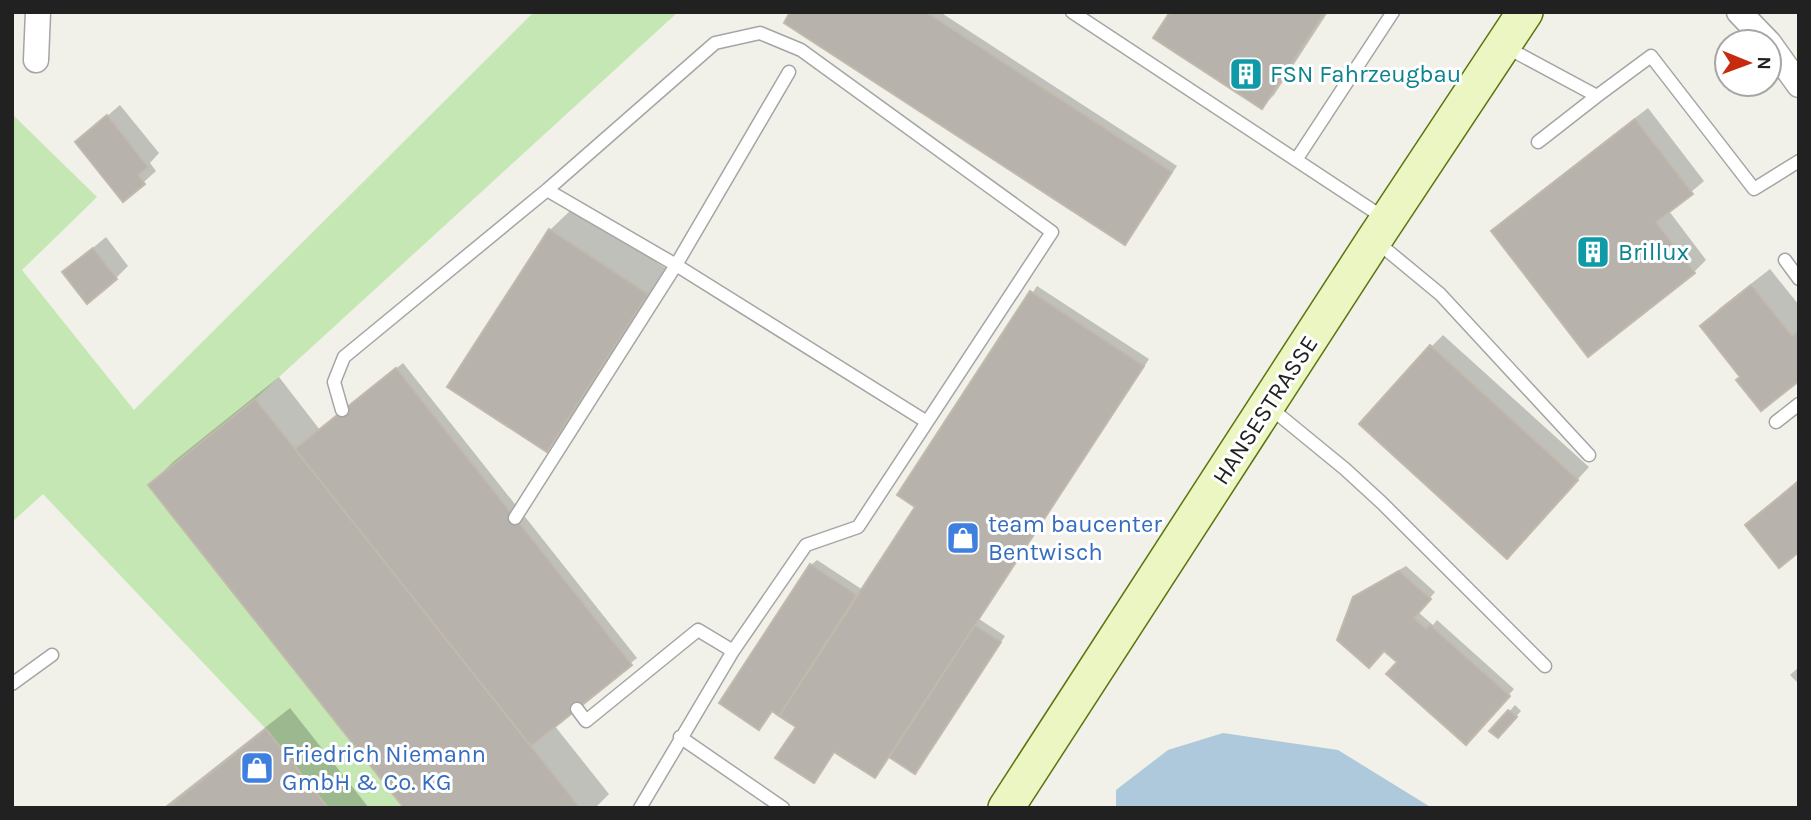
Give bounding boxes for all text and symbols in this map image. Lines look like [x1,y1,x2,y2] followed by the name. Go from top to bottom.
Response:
[1713,28,1783,98] north arrow
[1227,55,1265,93] building icon: FSN Fahrzeugbau
[1753,56,1775,70] text: N
[1270,60,1461,88] place label: FSN Fahrzeugbau
[1574,233,1612,271] building icon: Brillux
[1618,238,1689,266] place label: Brillux
[1206,330,1324,490] street label: HANSESTRASSE
[988,510,1162,566] place label: team baucenter Bentwisch
[944,519,982,557] shop icon: team baucenter Bentwisch
[282,740,486,796] place label: Friedrich Niemann GmbH & Co. KG
[238,749,276,787] shop icon: Friedrich Niemann GmbH & Co. KG

